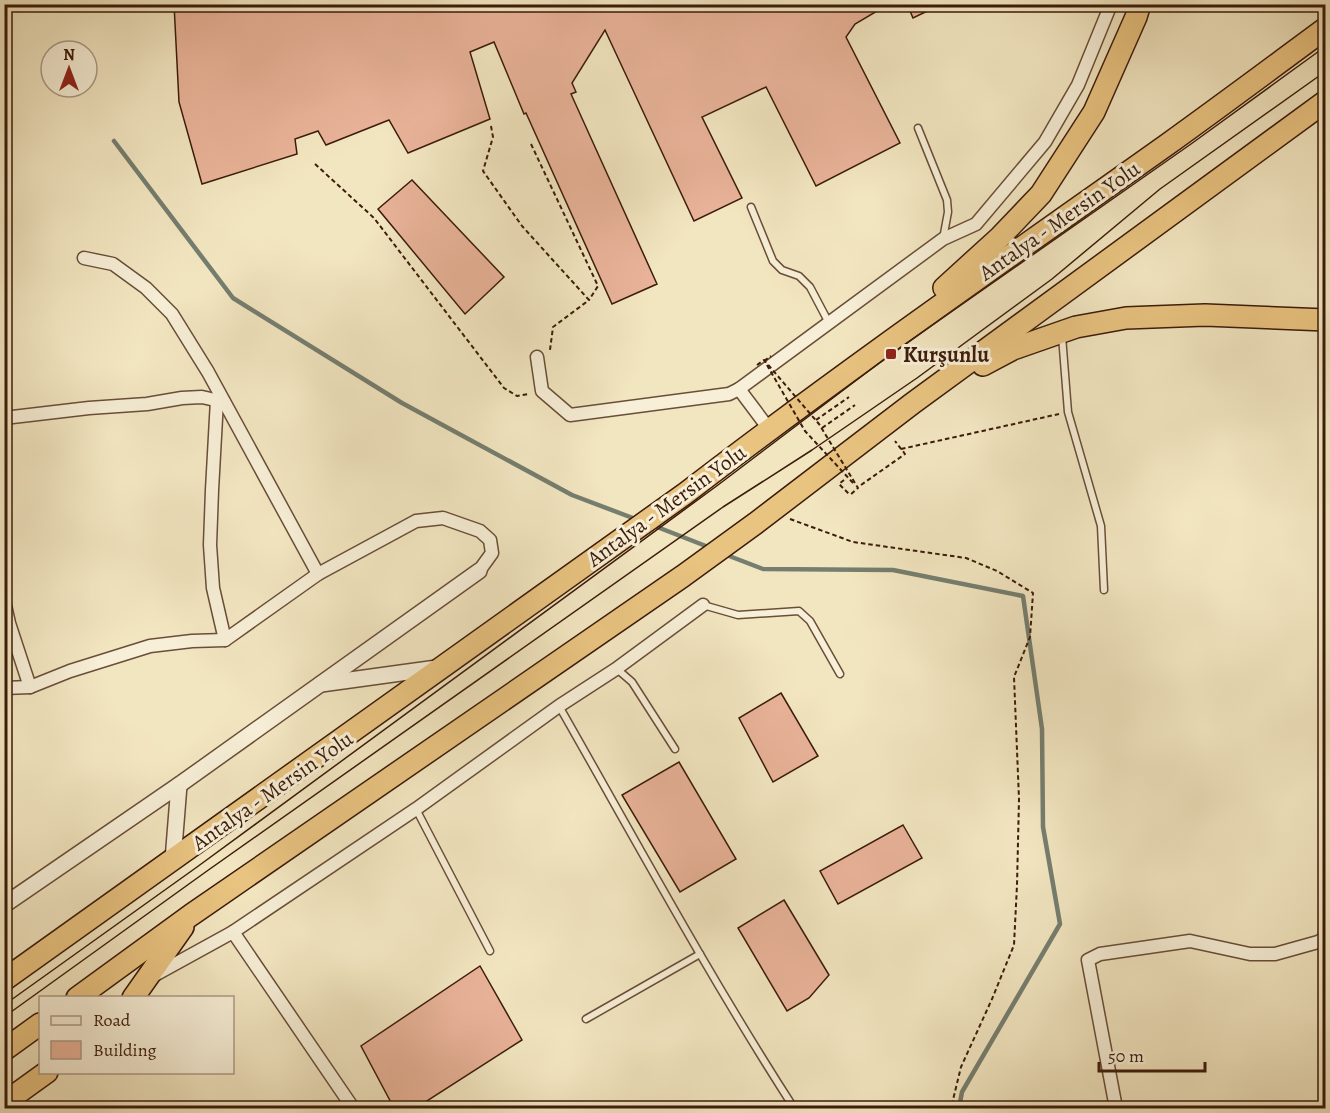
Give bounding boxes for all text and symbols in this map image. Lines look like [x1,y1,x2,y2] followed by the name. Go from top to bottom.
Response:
[39,39,99,99] north arrow
[63,44,75,66] text: N
[972,154,1146,288] street label: Antalya - Mersin Yolu
[903,340,990,370] place label: Kurşunlu
[884,347,898,361] marker: Kurşunlu
[580,438,752,574] street label: Antalya - Mersin Yolu
[185,724,359,858] street label: Antalya - Mersin Yolu
[39,996,234,1074] legend
[93,1008,131,1032] text: Road
[1099,1035,1206,1073] scale bar
[93,1038,157,1062] text: Building
[1108,1044,1144,1068] text: 50 m

